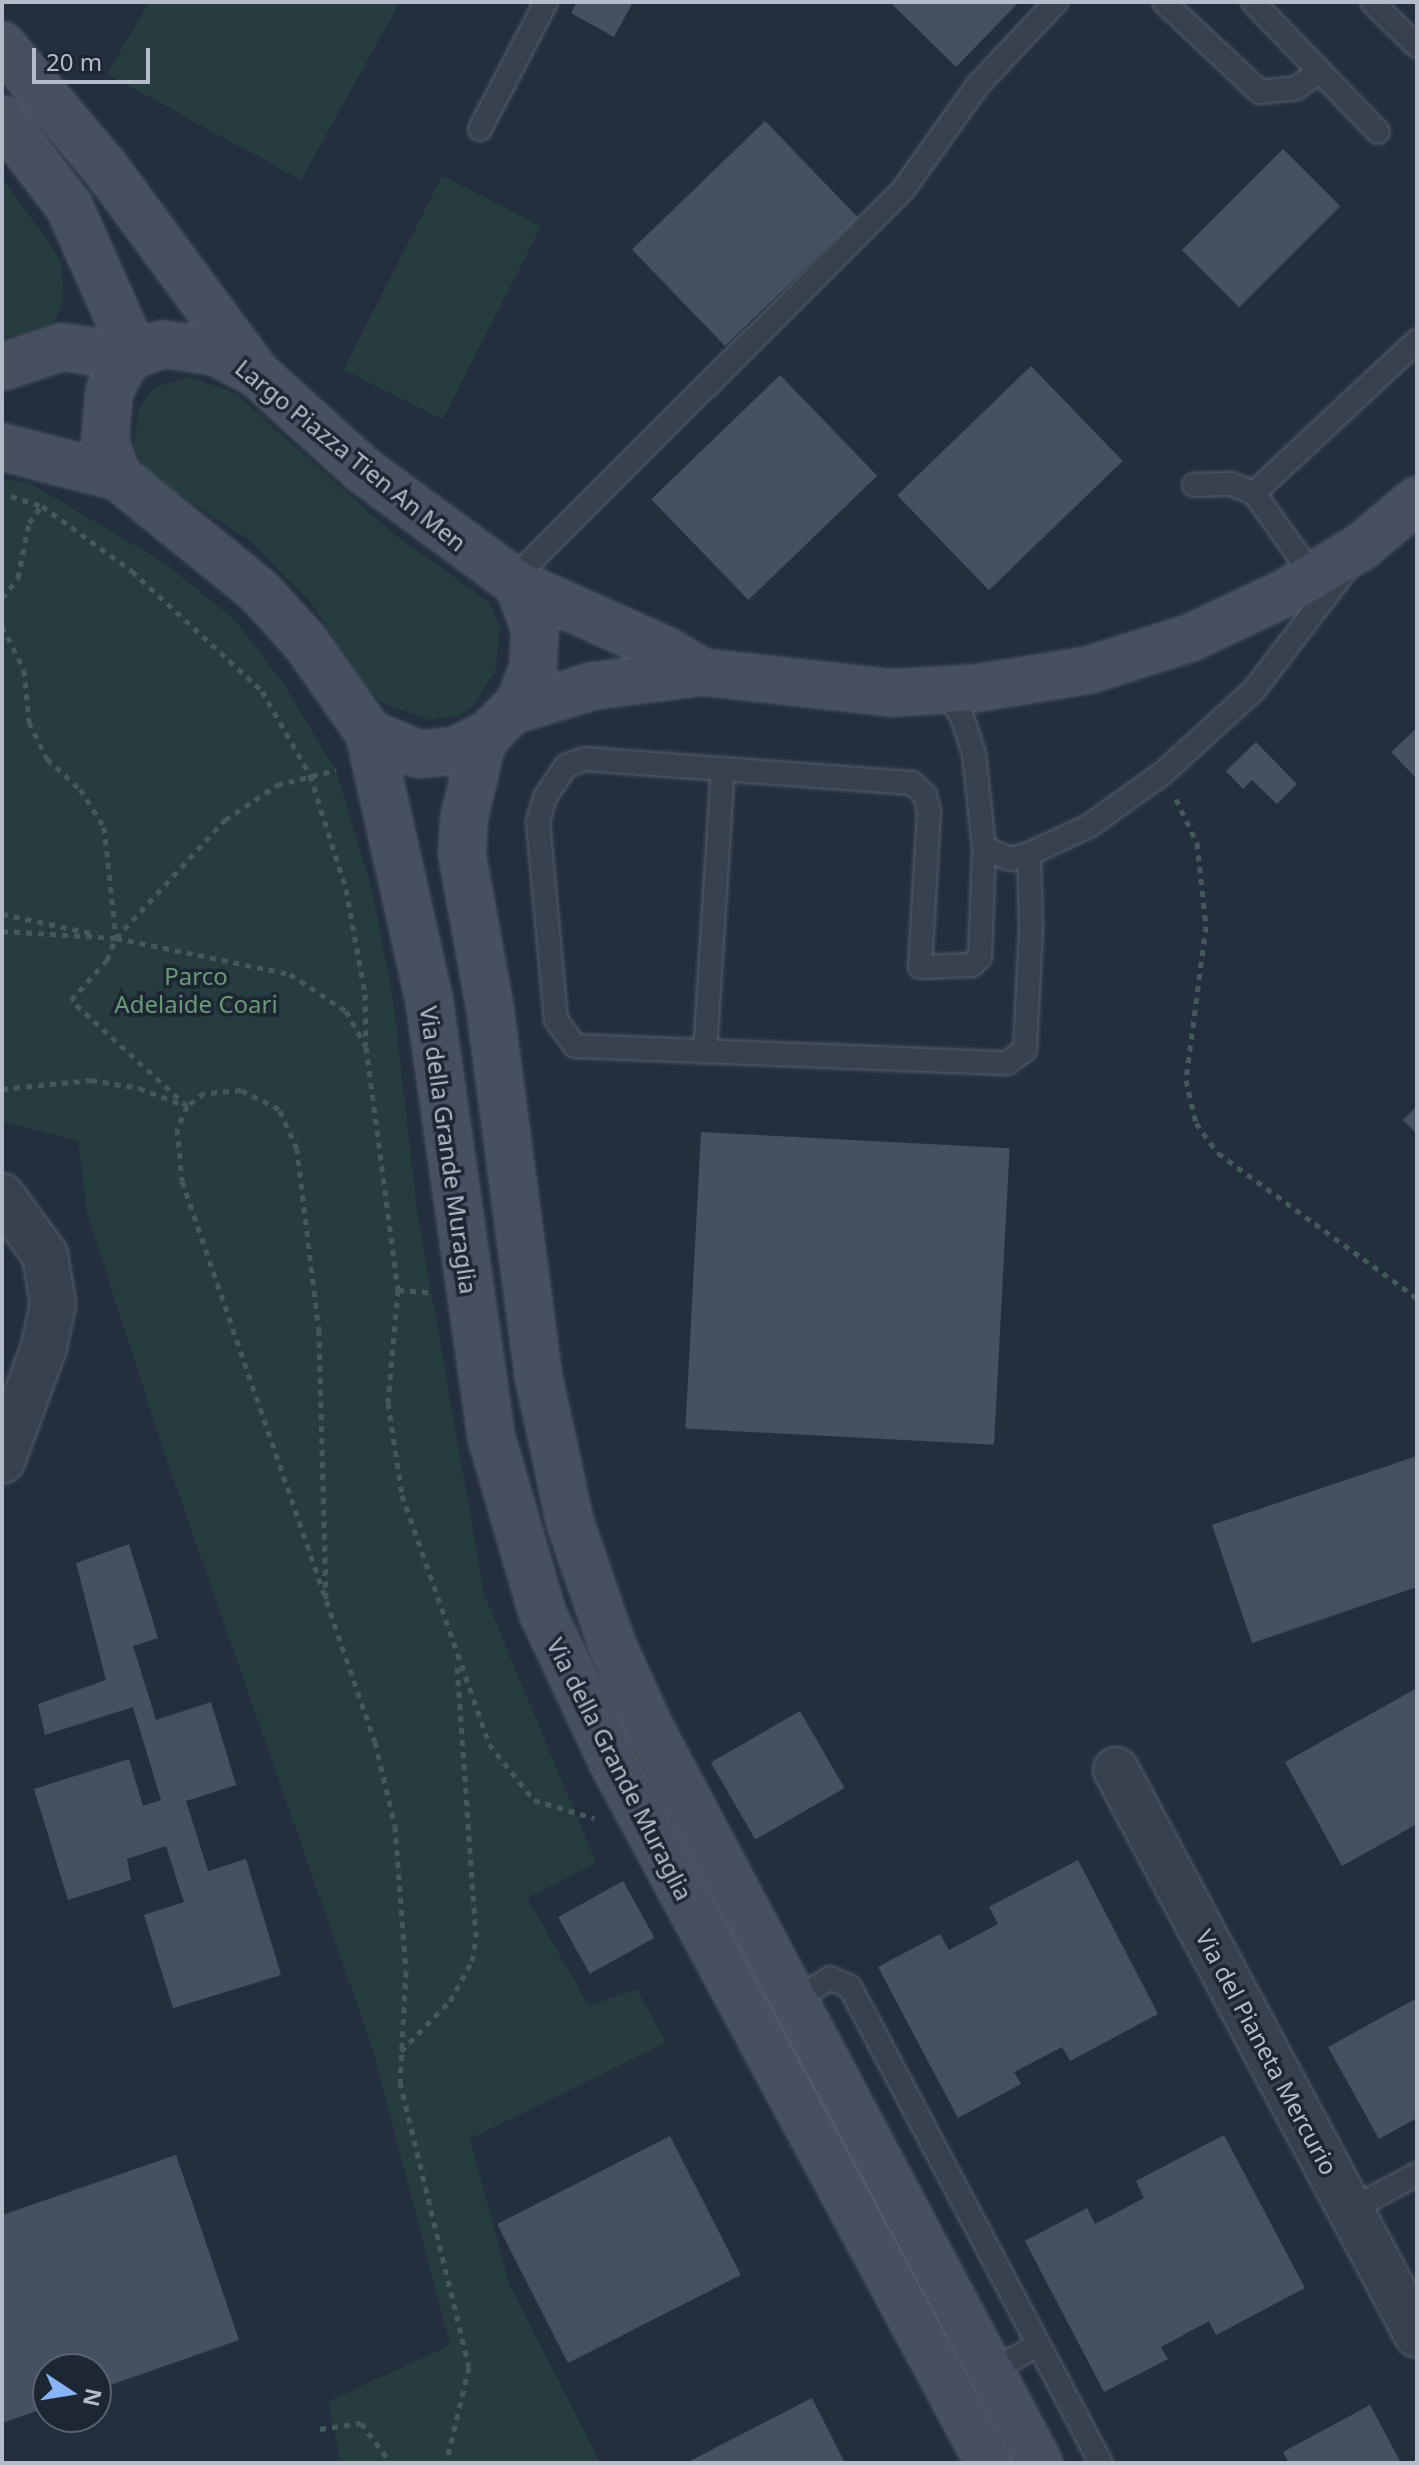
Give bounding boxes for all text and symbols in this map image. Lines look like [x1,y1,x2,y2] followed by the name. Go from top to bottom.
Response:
[36,32,154,82] scale bar
[46,45,102,78] text: 20 m
[230,353,472,557] street label: Largo Piazza Tien An Men
[114,962,278,1018] park label: Parco Adelaide Coari
[415,1004,483,1296] street label: Via della Grande Muraglia
[541,1633,699,1905] street label: Via della Grande Muraglia
[1190,1924,1344,2180] street label: Via del Pianeta Mercurio
[32,2353,112,2433] north arrow
[77,2386,110,2409] text: N

